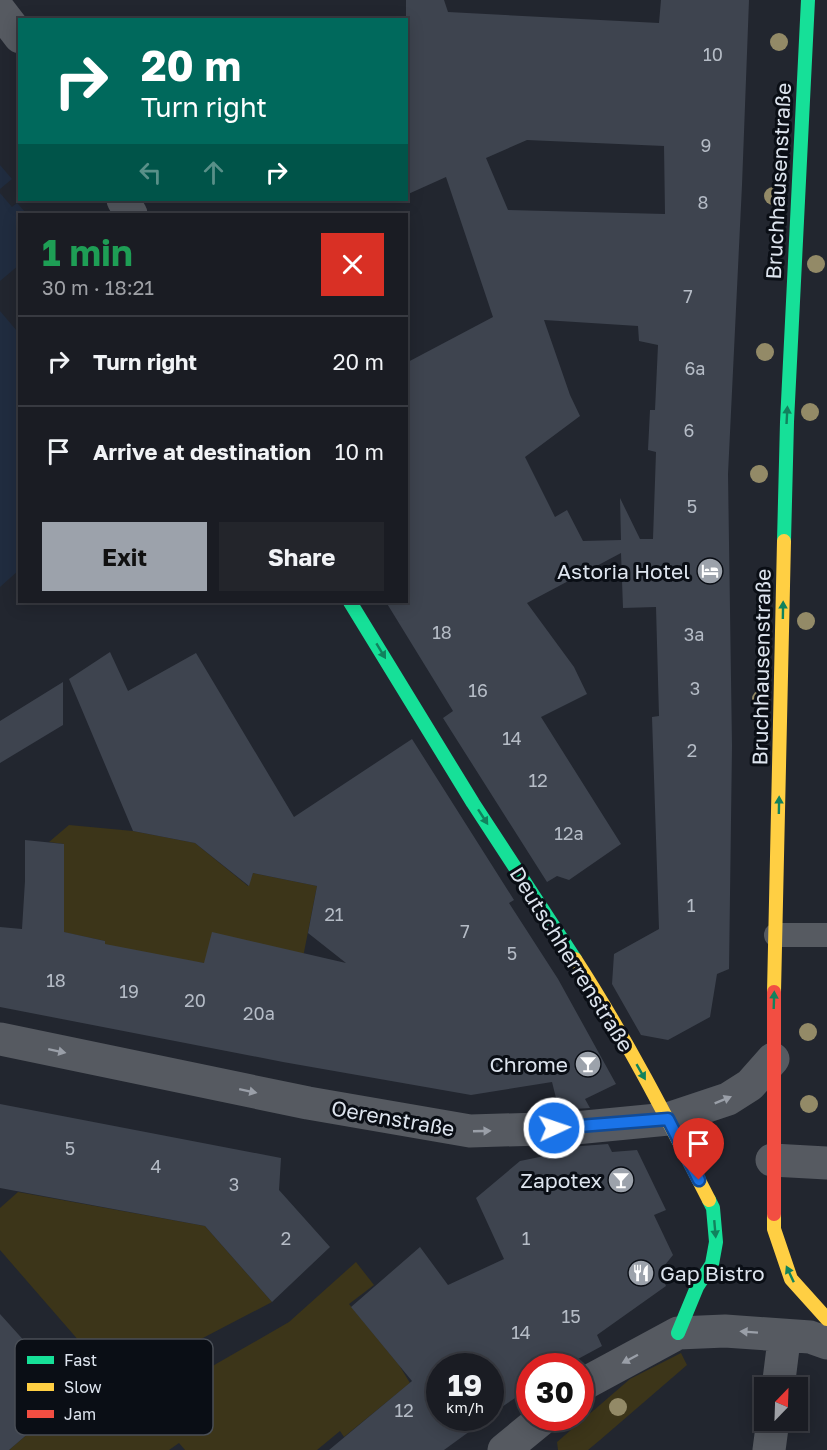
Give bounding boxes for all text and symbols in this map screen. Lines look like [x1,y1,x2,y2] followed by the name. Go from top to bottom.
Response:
[141,40,241,90] text: 20 m
[42,42,120,120] icon: right
[703,43,723,65] house number: 10
[760,82,796,280] street label: Bruchhausenstraße
[141,91,267,123] text: Turn right
[701,134,711,156] house number: 9
[134,156,167,189] icon: left
[197,156,230,189] icon: ahead
[260,156,293,189] icon: right
[698,191,708,213] house number: 8
[42,231,133,274] text: 1 min
[321,233,384,296] button: close
[42,275,154,299] text: 30 m · 18:21
[683,285,693,307] house number: 7
[42,345,75,378] icon: right
[93,348,197,375] text: Turn right
[333,348,384,375] text: 20 m
[684,357,706,379] house number: 6a
[783,406,792,425] one-way arrow
[684,419,694,441] house number: 6
[42,435,75,468] icon: arrive
[93,438,311,465] text: Arrive at destination
[335,438,384,465] text: 10 m
[687,495,697,517] house number: 5
[42,522,207,591] button: Exit
[219,522,384,591] button: Share
[695,556,725,586] hotel icon: Astoria Hotel
[557,558,690,584] place label: Astoria Hotel
[746,568,776,766] street label: Bruchhausenstraße
[778,601,788,620] one-way arrow
[432,621,452,643] house number: 18
[684,623,704,645] house number: 3a
[375,643,386,659] one-way arrow
[690,677,700,699] house number: 3
[468,679,488,701] house number: 16
[502,727,522,749] house number: 14
[687,739,697,761] house number: 2
[528,769,548,791] house number: 12
[774,796,784,815] one-way arrow
[477,809,489,825] one-way arrow
[554,822,584,844] house number: 12a
[504,862,640,1056] street label: Deutschherrenstraße
[687,894,696,916] house number: 1
[324,903,344,925] house number: 21
[460,920,470,942] house number: 7
[507,942,517,964] house number: 5
[46,969,66,991] house number: 18
[119,980,139,1002] house number: 19
[184,989,206,1011] house number: 20
[770,991,779,1010] one-way arrow
[243,1002,275,1024] house number: 20a
[48,1047,67,1056] one-way arrow
[573,1049,603,1079] bar icon: Chrome
[489,1051,568,1077] place label: Chrome
[636,1064,647,1080] one-way arrow
[239,1087,258,1096] one-way arrow
[329,1094,457,1142] street label: Oerenstraße
[715,1095,733,1105] one-way arrow
[522,1096,586,1160] position arrow
[673,1118,724,1180] pin
[472,1126,491,1135] one-way arrow
[682,1127,715,1160] icon: arrive
[65,1137,75,1159] house number: 5
[151,1155,162,1177] house number: 4
[606,1165,636,1195] bar icon: Zapotex
[520,1167,602,1193] place label: Zapotex
[229,1173,239,1195] house number: 3
[710,1220,720,1239] one-way arrow
[281,1227,291,1249] house number: 2
[522,1227,531,1249] house number: 1
[626,1258,656,1288] restaurant icon: Gap Bistro
[660,1260,765,1286] place label: Gap Bistro
[785,1265,795,1283] one-way arrow
[561,1305,581,1327] house number: 15
[511,1321,531,1343] house number: 14
[739,1328,758,1337] one-way arrow
[15,1339,213,1435] legend
[64,1350,97,1370] text: Fast
[516,1353,594,1431] speed limit sign: 30
[621,1354,638,1364] one-way arrow
[448,1367,482,1403] text: 19
[64,1377,102,1397] text: Slow
[754,1377,808,1431] north arrow
[754,1377,808,1431] map controls
[446,1398,484,1416] text: km/h
[394,1399,414,1421] house number: 12
[64,1404,96,1424] text: Jam

